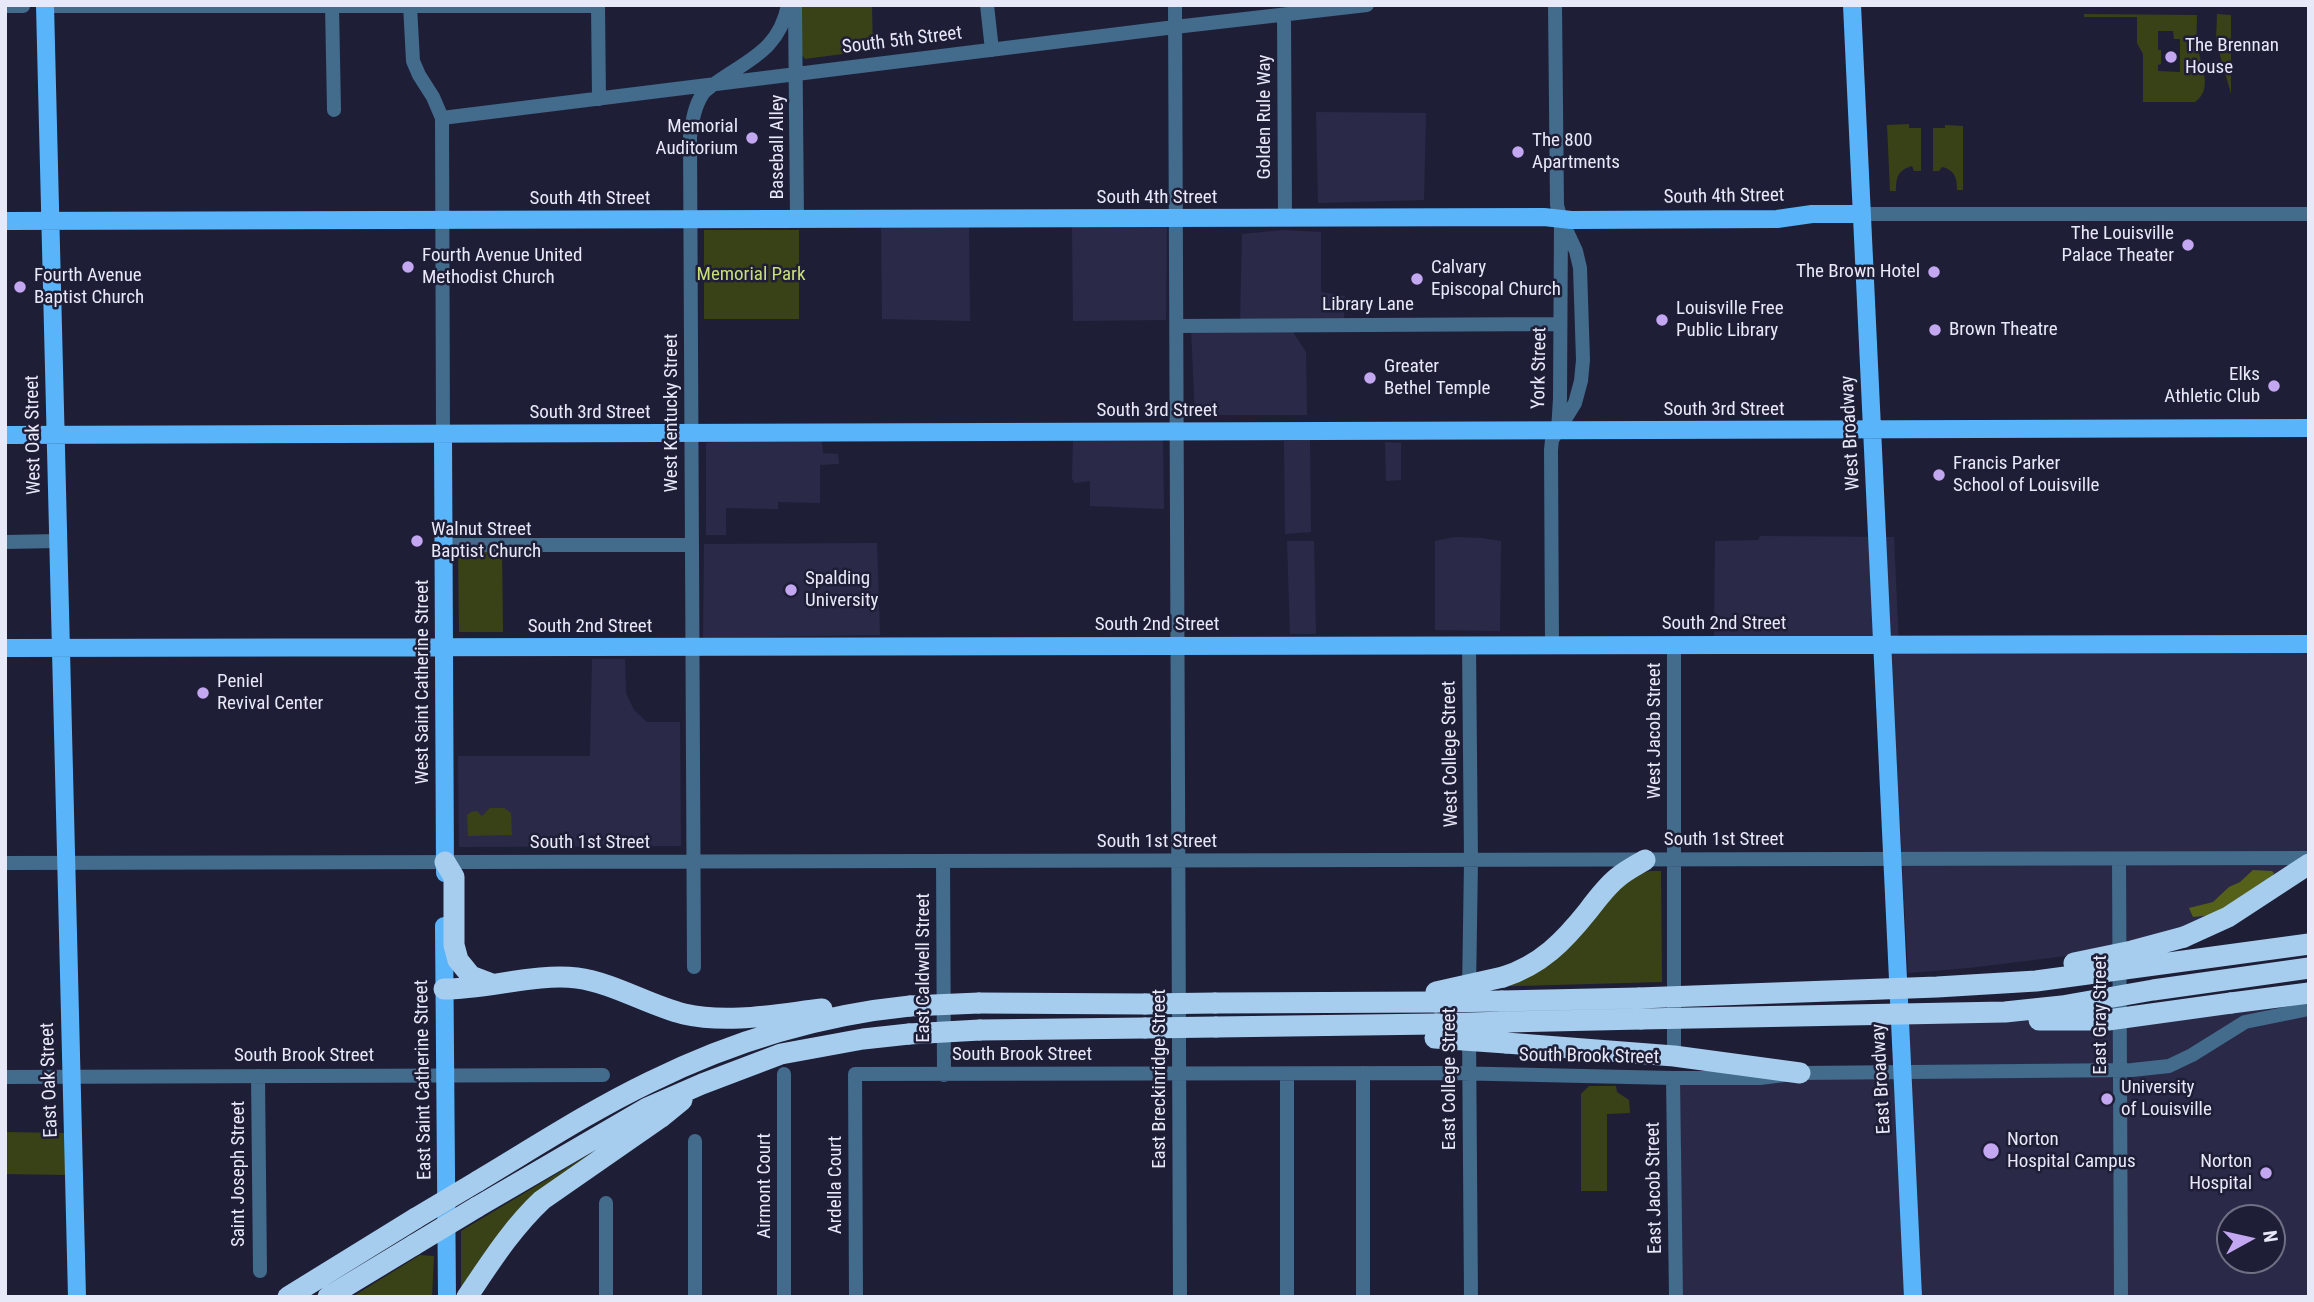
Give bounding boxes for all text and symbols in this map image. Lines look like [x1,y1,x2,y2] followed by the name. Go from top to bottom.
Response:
[841,22,963,60] street label: South 5th Street
[2185,35,2279,79] place label: The Brennan House
[2163,49,2179,65] marker: The Brennan House
[1254,55,1276,179] street label: Golden Rule Way
[767,95,789,199] street label: Baseball Alley
[656,116,738,160] place label: Memorial Auditorium
[744,130,760,146] marker: Memorial Auditorium
[1532,130,1620,174] place label: The 800 Apartments
[1510,144,1526,160] marker: The 800 Apartments
[1663,185,1785,209] street label: South 4th Street
[1097,187,1217,209] street label: South 4th Street
[530,188,650,210] street label: South 4th Street
[2062,223,2174,267] place label: The Louisville Palace Theater
[2180,237,2196,253] marker: The Louisville Palace Theater
[422,245,582,289] place label: Fourth Avenue United Methodist Church
[1431,257,1561,301] place label: Calvary Episcopal Church
[400,259,416,275] marker: Fourth Avenue United Methodist Church
[1796,261,1920,283] place label: The Brown Hotel
[697,264,805,286] park label: Memorial Park
[1926,264,1942,280] marker: The Brown Hotel
[34,265,144,309] place label: Fourth Avenue Baptist Church
[1409,271,1425,287] marker: Calvary Episcopal Church
[12,279,28,295] marker: Fourth Avenue Baptist Church
[1322,294,1414,316] street label: Library Lane
[1676,298,1784,342] place label: Louisville Free Public Library
[1654,312,1670,328] marker: Louisville Free Public Library
[1949,319,2058,341] place label: Brown Theatre
[1927,322,1943,338] marker: Brown Theatre
[1528,327,1552,409] street label: York Street
[661,334,683,492] street label: West Kentucky Street
[1384,356,1491,400] place label: Greater Bethel Temple
[2164,364,2260,408] place label: Elks Athletic Club
[1362,370,1378,386] marker: Greater Bethel Temple
[22,375,46,495] street label: West Oak Street
[1837,375,1865,491] street label: West Broadway
[2266,378,2282,394] marker: Elks Athletic Club
[1663,399,1785,421] street label: South 3rd Street
[1096,400,1218,422] street label: South 3rd Street
[529,402,651,424] street label: South 3rd Street
[1953,453,2099,497] place label: Francis Parker School of Louisville
[1931,467,1947,483] marker: Francis Parker School of Louisville
[431,519,541,563] place label: Walnut Street Baptist Church
[409,533,425,549] marker: Walnut Street Baptist Church
[805,568,878,612] place label: Spalding University
[412,580,434,784] street label: West Saint Catherine Street
[783,582,799,598] marker: Spalding University
[1662,613,1786,635] street label: South 2nd Street
[1095,614,1219,636] street label: South 2nd Street
[528,616,652,638] street label: South 2nd Street
[1644,663,1666,799] street label: West Jacob Street
[217,671,323,715] place label: Peniel Revival Center
[1438,680,1464,828] street label: West College Street
[195,685,211,701] marker: Peniel Revival Center
[1664,829,1784,851] street label: South 1st Street
[1097,831,1217,853] street label: South 1st Street
[530,832,650,854] street label: South 1st Street
[913,893,935,1043] street label: East Caldwell Street
[2090,955,2112,1075] street label: East Gray Street
[411,980,437,1180] street label: East Saint Catherine Street
[1149,989,1171,1169] street label: East Breckinridge Street
[1439,1008,1461,1150] street label: East College Street
[37,1022,63,1138] street label: East Oak Street
[1868,1023,1896,1135] street label: East Broadway
[952,1044,1092,1066] street label: South Brook Street
[1519,1044,1659,1070] street label: South Brook Street
[234,1045,374,1067] street label: South Brook Street
[2121,1077,2212,1121] place label: University of Louisville
[2099,1091,2115,1107] marker: University of Louisville
[228,1101,250,1247] street label: Saint Joseph Street
[1642,1122,1668,1254] street label: East Jacob Street
[2007,1129,2136,1173] place label: Norton Hospital Campus
[754,1133,776,1239] street label: Airmont Court
[825,1136,847,1234] street label: Ardella Court
[1981,1141,2001,1161] marker: Norton Hospital Campus
[2189,1151,2252,1195] place label: Norton Hospital
[2258,1165,2274,1181] marker: Norton Hospital
[2216,1204,2286,1274] north arrow
[2258,1229,2283,1244] text: N

